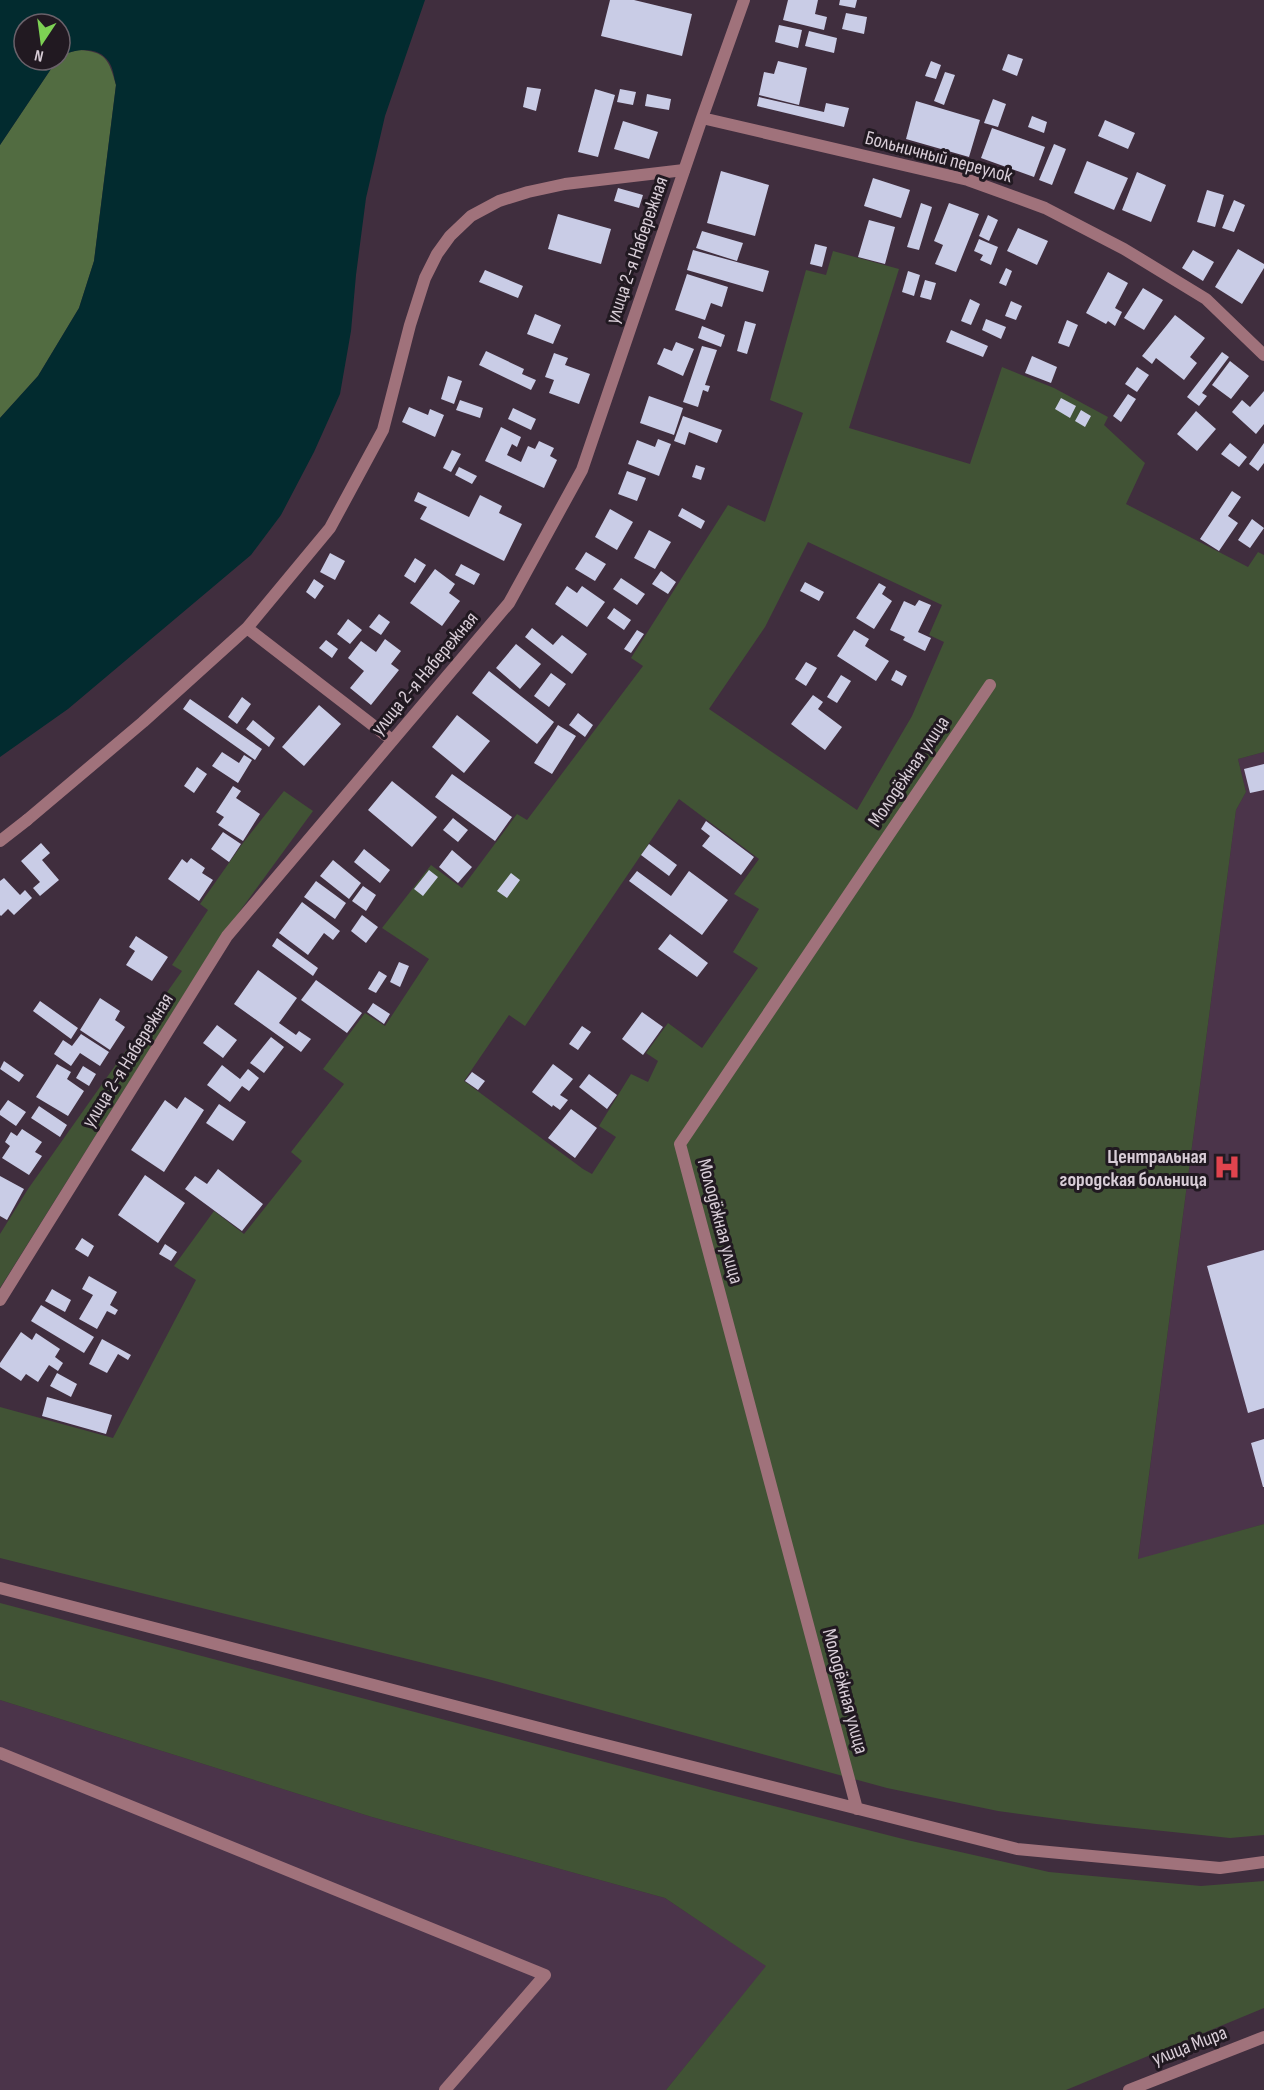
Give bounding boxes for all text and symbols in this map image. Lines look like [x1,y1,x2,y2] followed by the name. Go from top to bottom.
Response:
[12,12,72,72] north arrow
[33,45,45,65] text: N
[863,126,1015,188] street label: Больничный переулок
[601,174,673,327] street label: улица 2-я Набережная
[366,607,483,740] street label: улица 2-я Набережная
[863,711,955,832] street label: Молодёжная улица
[77,989,179,1132] street label: улица 2-я Набережная
[1060,1145,1207,1192] place label: Центральная городская больница
[1212,1152,1242,1182] hospital icon: Центральная городская больница
[692,1156,748,1287] street label: Молодёжная улица
[817,1626,873,1757] street label: Молодёжная улица
[1148,2021,1230,2071] street label: улица Мира

